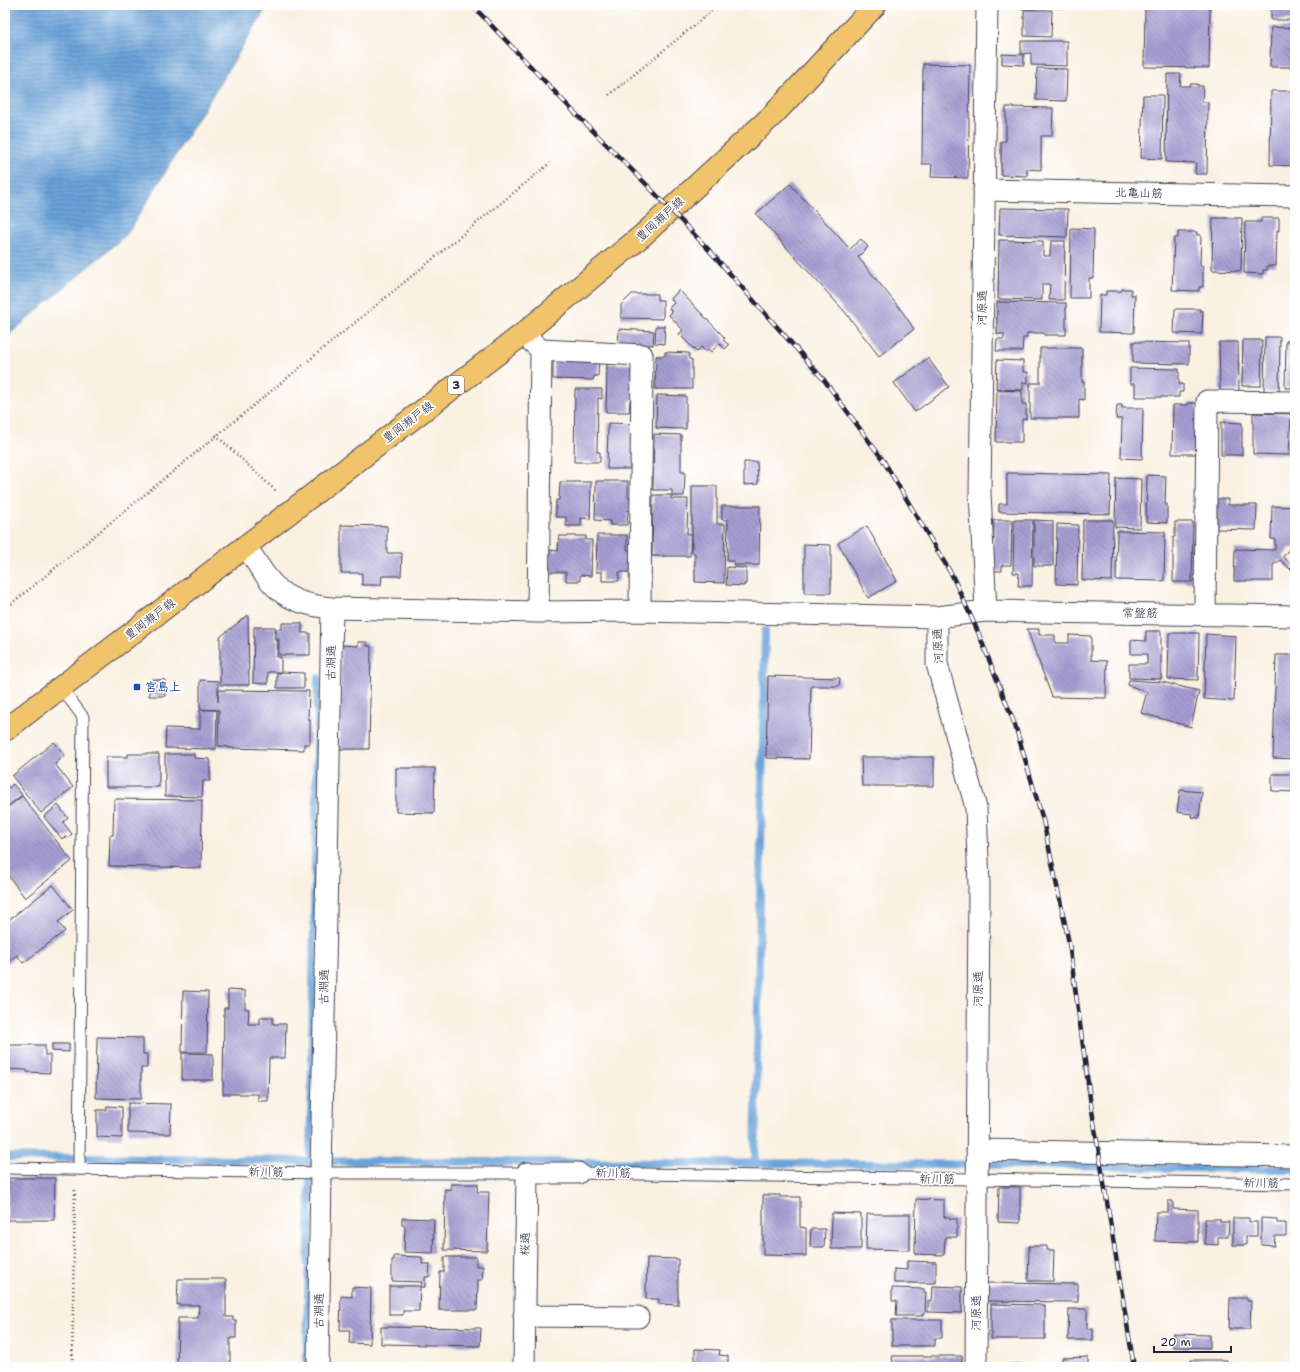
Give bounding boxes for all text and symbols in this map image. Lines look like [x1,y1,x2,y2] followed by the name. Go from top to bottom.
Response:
[1115,185,1163,201] street label: 北亀山筋
[632,193,688,245] street label: 豊岡瀬戸線
[974,290,990,326] street label: 河原通
[448,376,464,394] road number: 3
[379,398,437,446] street label: 豊岡瀬戸線
[121,595,179,643] street label: 豊岡瀬戸線
[1122,605,1158,621] street label: 常盤筋
[929,628,947,664] street label: 河原通
[323,645,339,681] street label: 古淵通
[145,679,181,695] place label: 宮島上
[132,682,142,692] marker: 宮島上
[316,969,332,1005] street label: 古淵通
[970,971,986,1007] street label: 河原通
[248,1164,284,1180] street label: 新川筋
[595,1165,631,1181] street label: 新川筋
[919,1171,955,1187] street label: 新川筋
[1243,1175,1279,1191] street label: 新川筋
[517,1232,533,1256] street label: 桜通
[311,1293,327,1329] street label: 古淵通
[968,1295,984,1331] street label: 河原通
[1154,1328,1231,1354] scale bar
[1160,1334,1191,1350] text: 20 m

